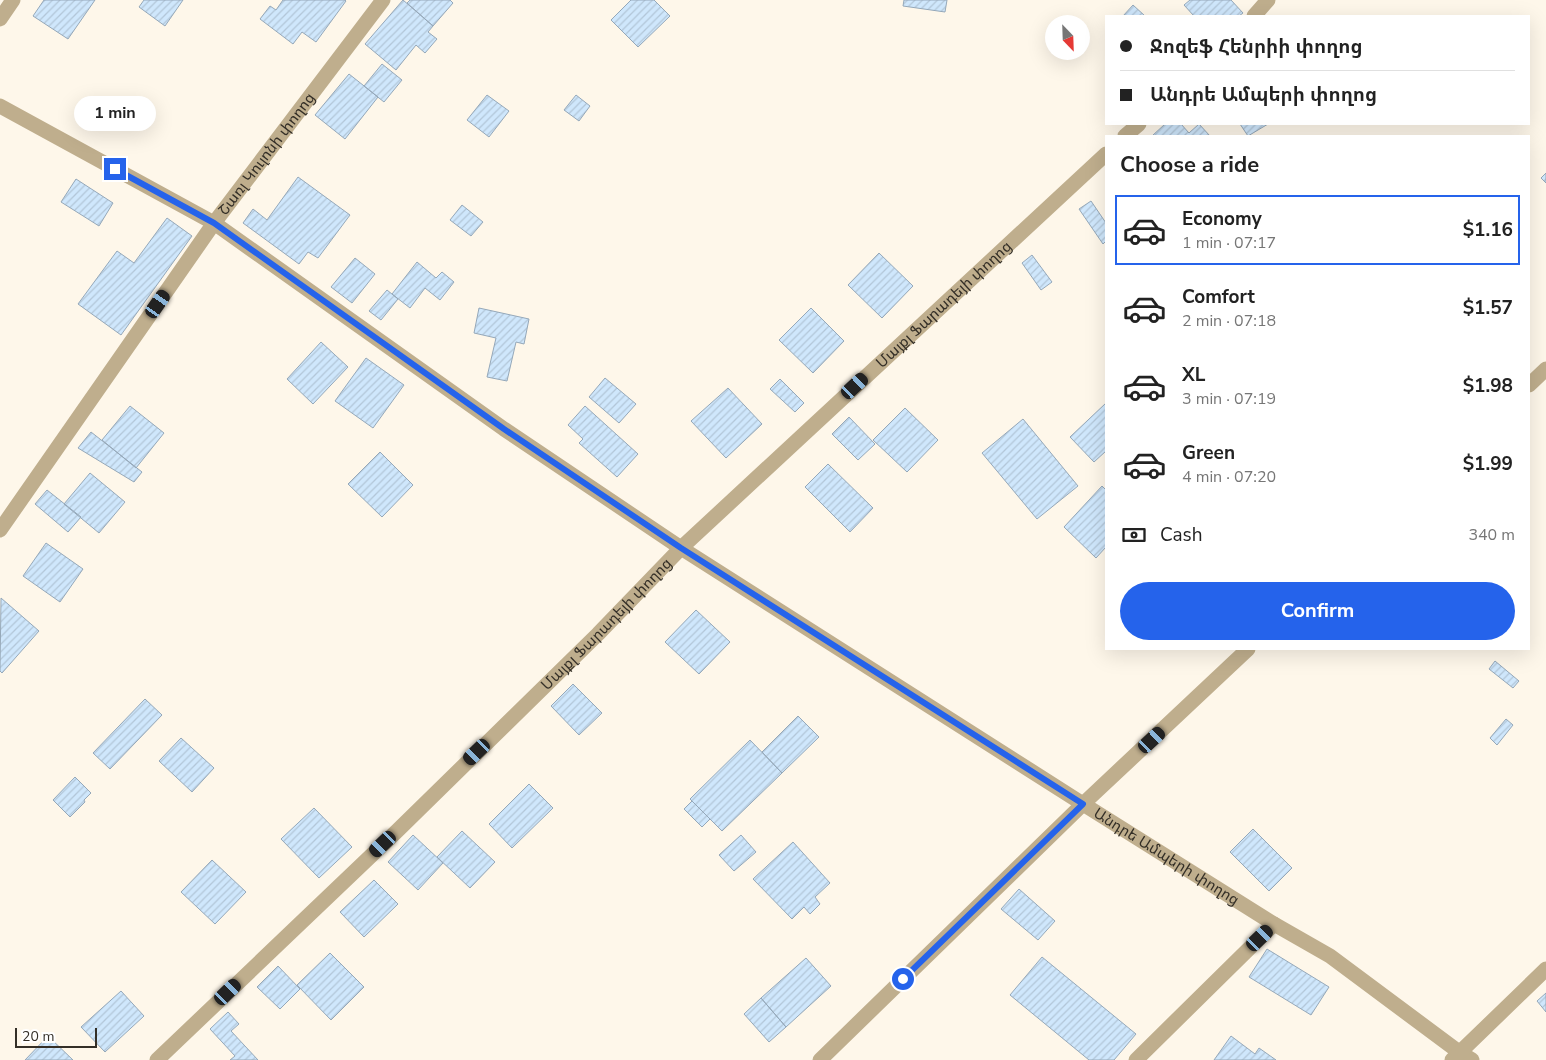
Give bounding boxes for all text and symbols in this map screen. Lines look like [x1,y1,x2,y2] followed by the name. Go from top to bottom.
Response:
[1045,15,1090,60] north arrow
[1045,15,1090,60] map controls
[1150,34,1363,60] text: Ջոզեֆ Հենրիի փողոց
[1150,82,1377,108] text: Անդրե Ամպերի փողոց
[213,88,319,219] street label: Շառլ Կուլոնի փողոց
[74,96,156,132] callout: 1 min
[94,102,136,124] text: 1 min
[1120,150,1259,180] text: Choose a ride
[104,158,126,180] route end
[1182,206,1262,232] text: Economy
[1122,208,1167,253] icon: car
[1463,217,1513,243] text: $1.16
[1182,232,1276,254] text: 1 min · 07:17
[872,236,1016,372] street label: Մայքլ Ֆարադեյի փողոց
[1182,284,1255,310] text: Comfort
[1122,286,1167,331] icon: car
[143,287,172,321] car
[1463,295,1513,321] text: $1.57
[1182,310,1276,332] text: 2 min · 07:18
[1182,362,1205,388] text: XL
[1122,364,1167,409] icon: car
[838,370,871,402] car
[1463,373,1513,399] text: $1.98
[1182,388,1276,410] text: 3 min · 07:19
[1182,440,1235,466] text: Green
[1122,442,1167,487] icon: car
[1463,451,1513,477] text: $1.99
[1182,466,1276,488] text: 4 min · 07:20
[1120,521,1148,549] icon: cash
[1160,522,1202,548] text: Cash
[1468,524,1515,546] text: 340 m
[537,554,676,695] street label: Մայքլ Ֆարադեյի փողոց
[1120,582,1515,640] button: Confirm
[1135,724,1168,756] car
[460,736,493,768] car
[1090,803,1243,910] street label: Անդրե Ամպերի փողոց
[366,828,399,860] car
[1244,922,1276,954] car
[892,968,914,990] route start
[211,976,244,1008] car
[15,1025,98,1048] scale bar
[22,1027,54,1046] text: 20 m

